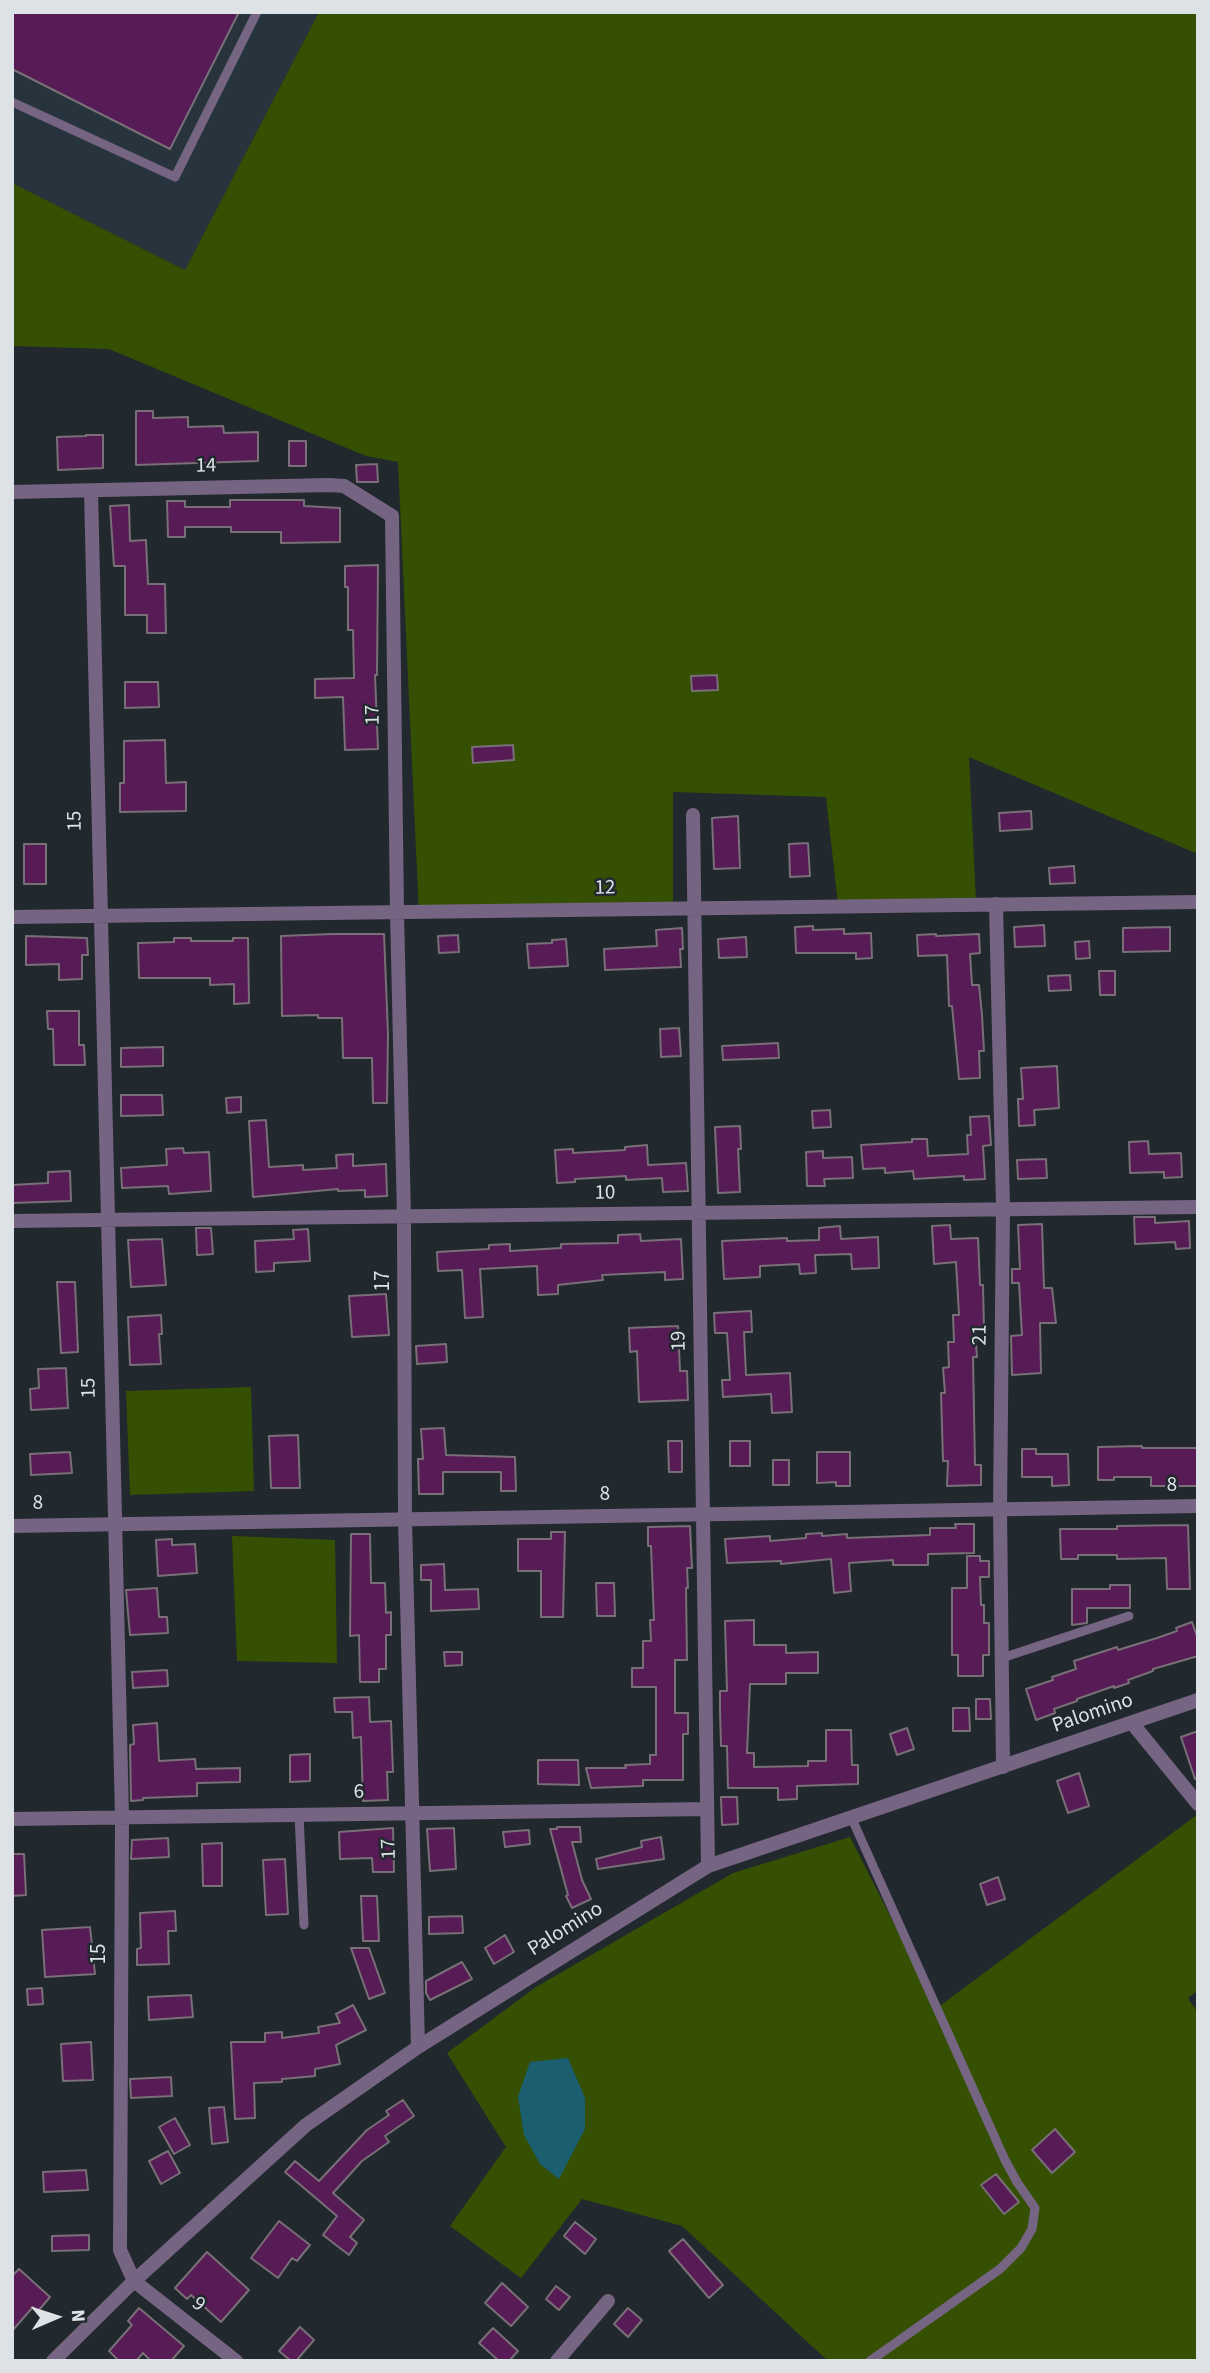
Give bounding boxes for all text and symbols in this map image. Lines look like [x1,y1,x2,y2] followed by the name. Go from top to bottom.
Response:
[195,454,217,480] street label: 14
[361,704,387,726] street label: 17
[63,810,89,832] street label: 15
[594,876,616,902] street label: 12
[594,1181,616,1207] street label: 10
[371,1271,397,1291] street label: 17
[968,1324,994,1346] street label: 21
[667,1330,693,1352] street label: 19
[77,1377,103,1399] street label: 15
[1167,1473,1177,1499] street label: 8
[600,1482,610,1508] street label: 8
[33,1491,43,1517] street label: 8
[1049,1688,1137,1740] street label: Palomino
[354,1780,364,1806] street label: 6
[377,1838,403,1860] street label: 17
[524,1897,608,1963] street label: Palomino
[87,1944,113,1964] street label: 15
[21,2282,91,2352] north arrow
[186,2292,210,2318] street label: 9
[64,2309,91,2323] text: N

